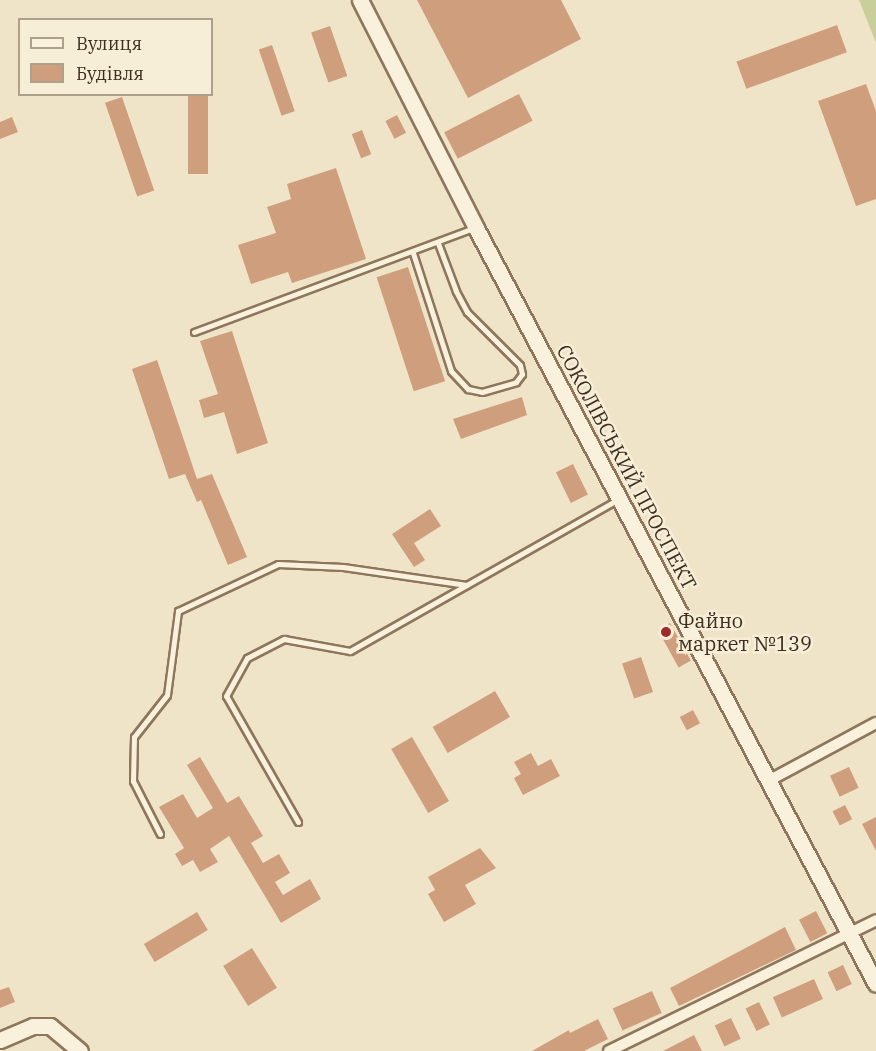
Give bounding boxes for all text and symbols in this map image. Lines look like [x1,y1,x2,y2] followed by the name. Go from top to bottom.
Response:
[18,18,213,96] legend
[76,32,142,55] text: Вулиця
[76,62,144,85] text: Будівля
[552,340,702,594] street label: СОКОЛІВСЬКИЙ ПРОСПЕКТ
[678,608,812,655] place label: Файно маркет №139
[659,625,673,639] marker: Файно маркет №139

